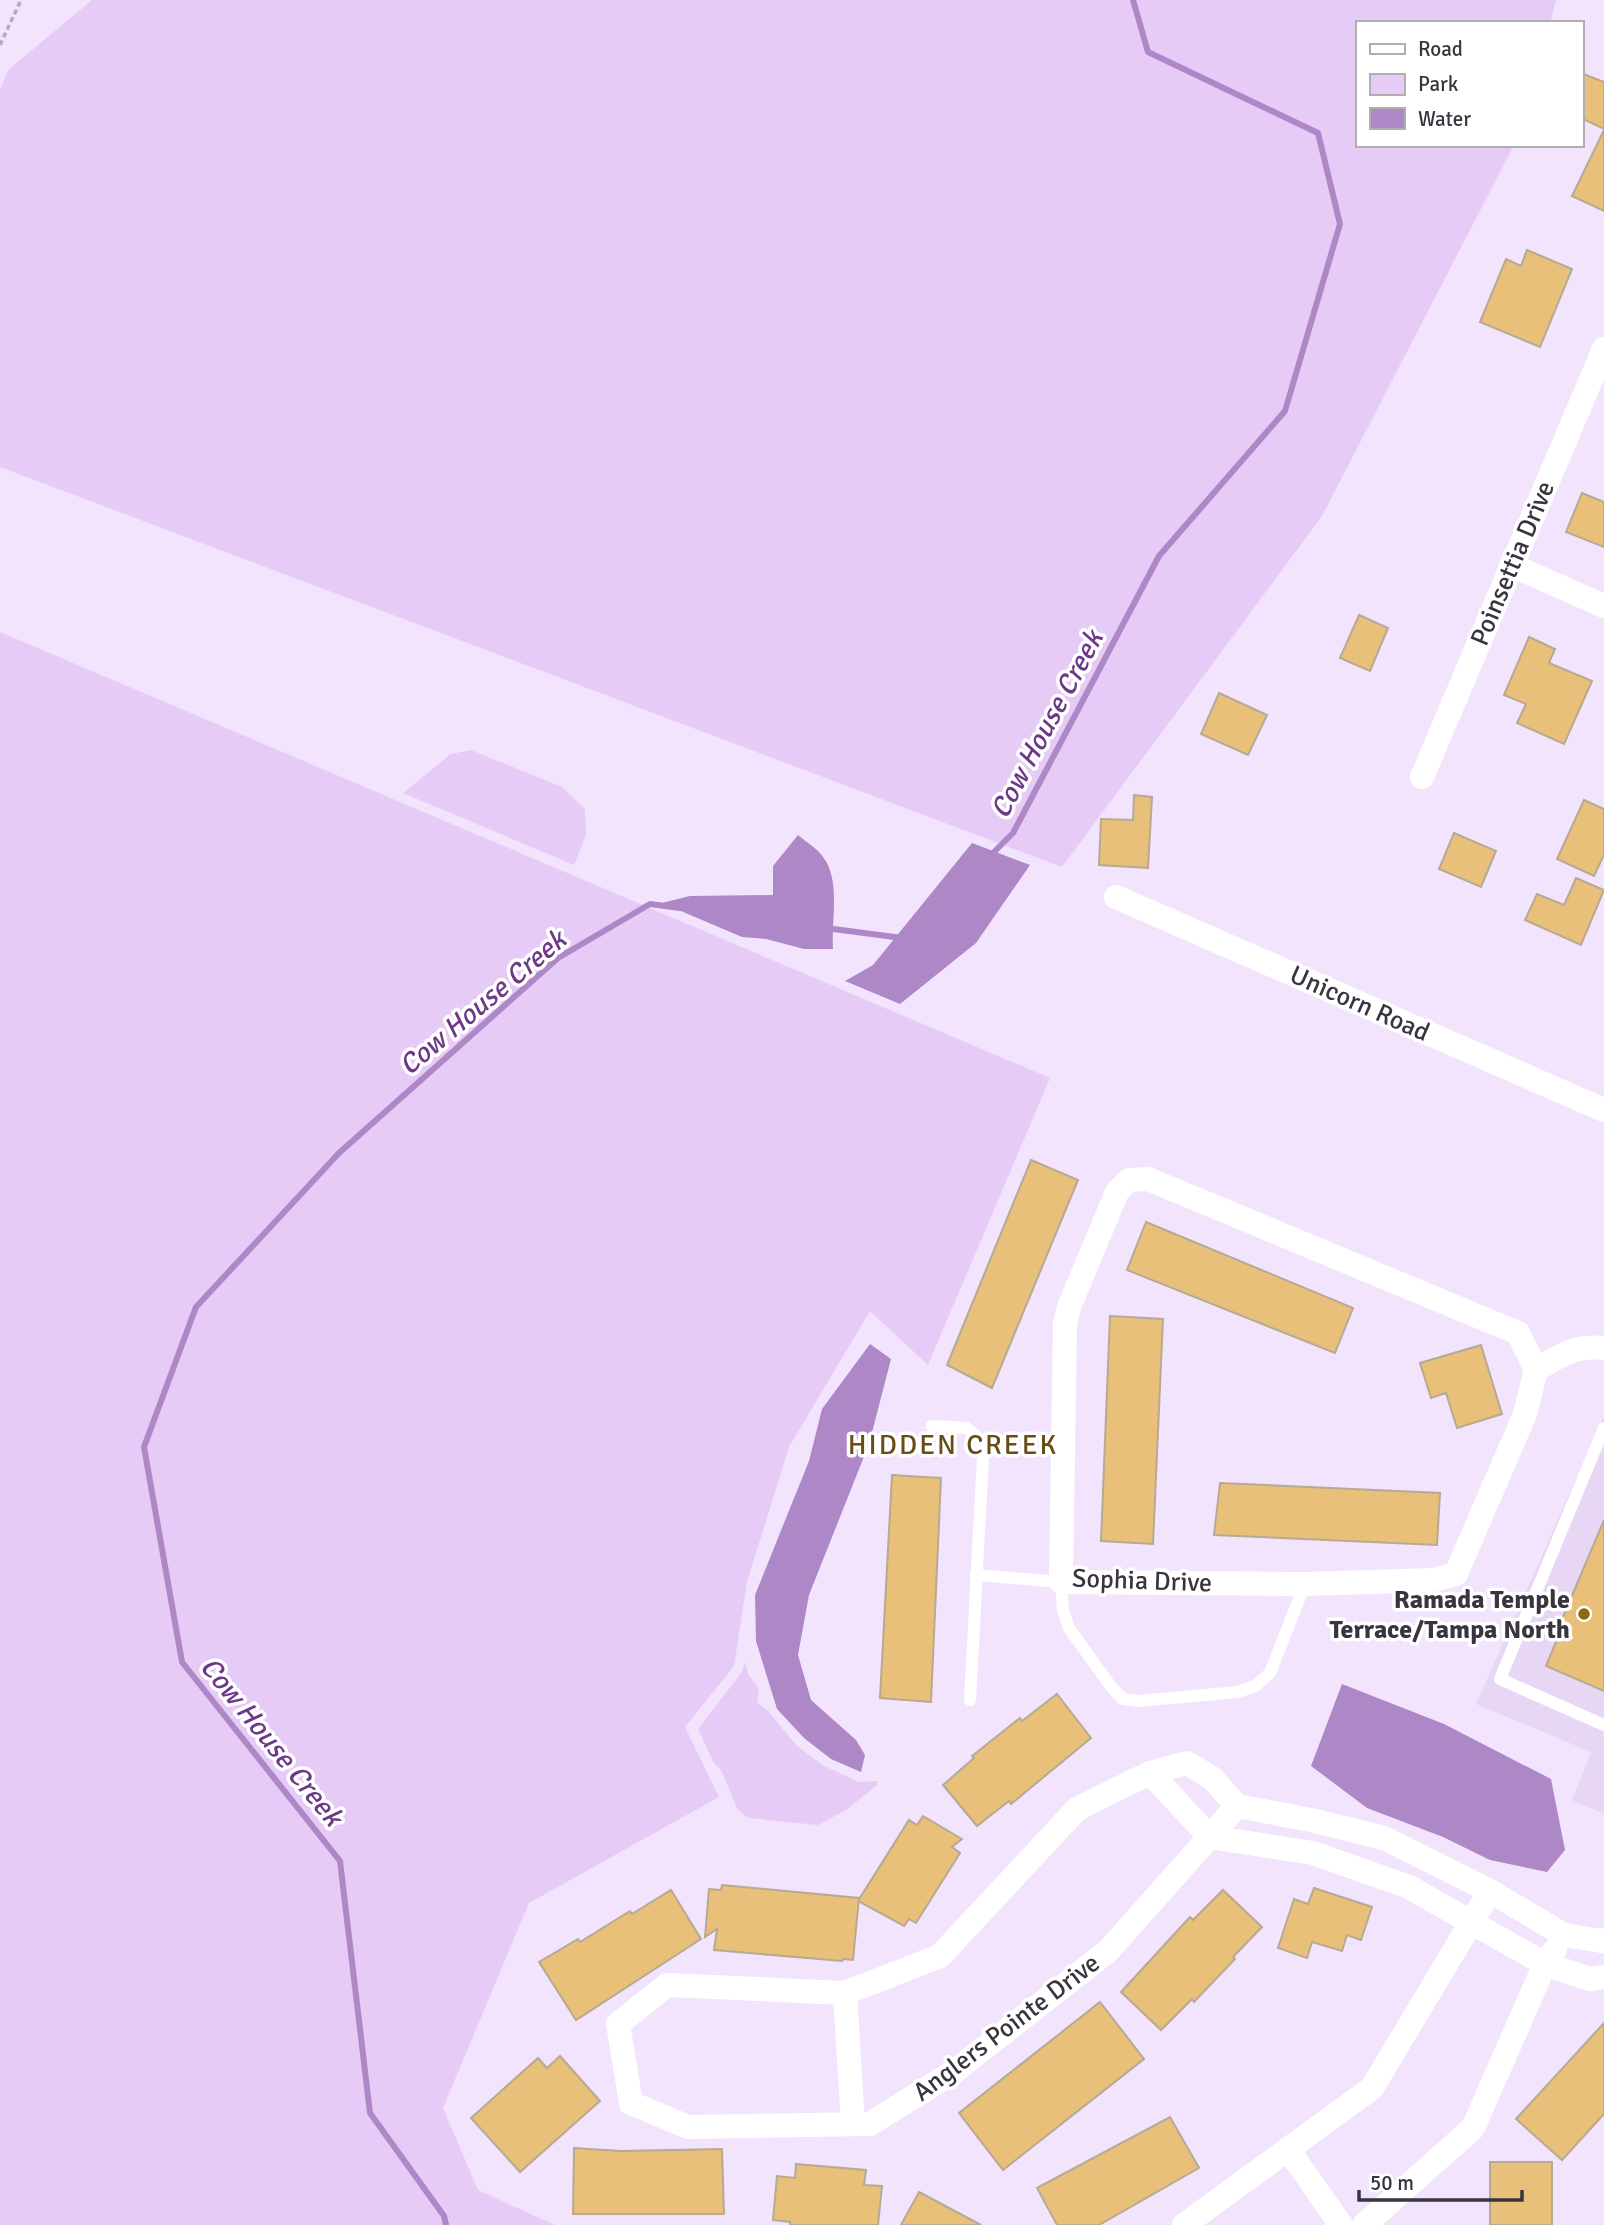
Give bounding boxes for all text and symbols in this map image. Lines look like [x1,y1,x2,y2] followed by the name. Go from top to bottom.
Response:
[1356,21,1583,147] legend
[1418,36,1463,62] text: Road
[1418,71,1459,97] text: Park
[1418,106,1471,132] text: Water
[1464,476,1562,651] street label: Poinsettia Drive
[983,622,1112,824] water label: Cow House Creek
[392,921,575,1082] water label: Cow House Creek
[1285,959,1434,1049] street label: Unicorn Road
[848,1428,1058,1462] district label: HIDDEN CREEK
[1071,1563,1212,1599] street label: Sophia Drive
[1330,1584,1570,1646] place label: Ramada Temple Terrace/Tampa North
[1576,1606,1592,1622] marker: Ramada Temple Terrace/Tampa North
[193,1650,352,1835] water label: Cow House Creek
[907,1947,1106,2108] street label: Anglers Pointe Drive
[1359,2158,1522,2202] scale bar
[1370,2170,1414,2196] text: 50 m

